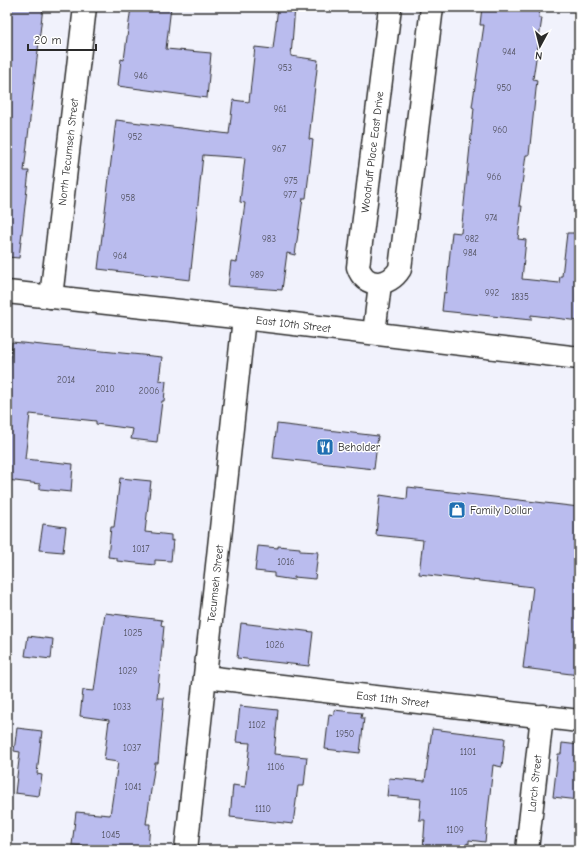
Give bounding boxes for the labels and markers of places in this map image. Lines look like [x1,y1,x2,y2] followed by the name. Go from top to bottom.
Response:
[315,437,335,457] restaurant icon: Beholder
[338,441,381,454] place label: Beholder
[447,500,467,520] shop icon: Family Dollar
[470,504,532,517] place label: Family Dollar

